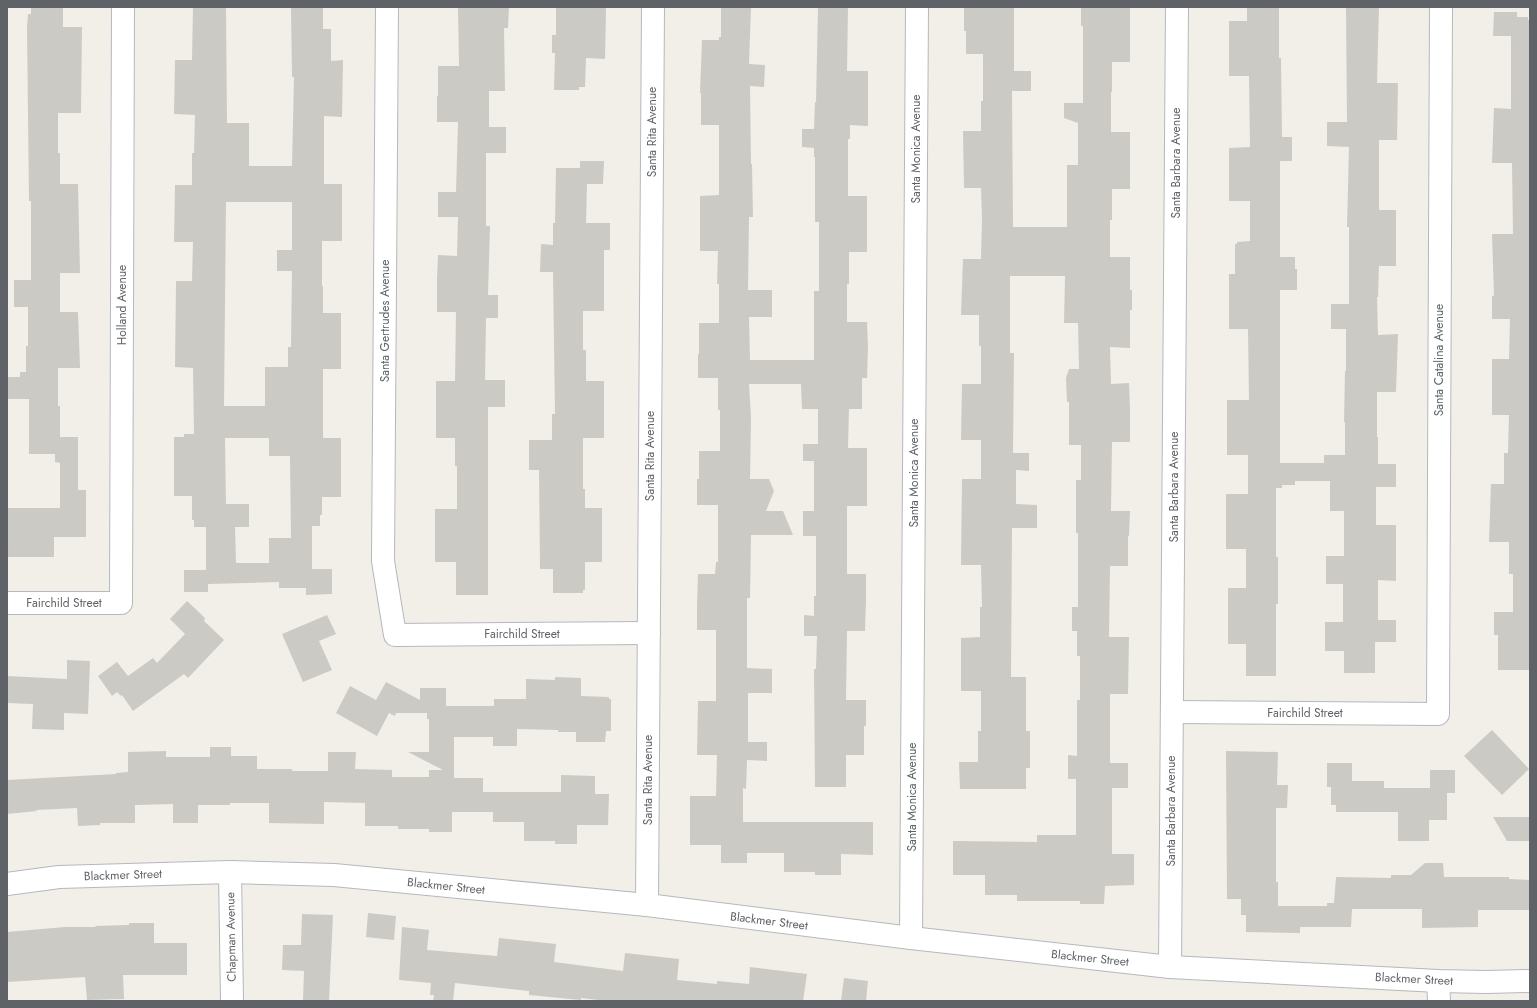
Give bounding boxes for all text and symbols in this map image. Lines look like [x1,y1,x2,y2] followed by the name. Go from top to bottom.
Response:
[643,87,661,177] street label: Santa Rita Avenue
[907,94,925,204] street label: Santa Monica Avenue
[1167,108,1185,218] street label: Santa Barbara Avenue
[376,260,394,382] street label: Santa Gertrudes Avenue
[113,265,131,345] street label: Holland Avenue
[1430,304,1448,416] street label: Santa Catalina Avenue
[641,411,659,501] street label: Santa Rita Avenue
[905,418,923,528] street label: Santa Monica Avenue
[1165,432,1183,542] street label: Santa Barbara Avenue
[26,594,102,612] street label: Fairchild Street
[484,625,560,643] street label: Fairchild Street
[1267,704,1343,722] street label: Fairchild Street
[639,735,657,825] street label: Santa Rita Avenue
[903,742,921,852] street label: Santa Monica Avenue
[1162,756,1180,866] street label: Santa Barbara Avenue
[84,865,162,885] street label: Blackmer Street
[406,873,486,899] street label: Blackmer Street
[221,892,241,982] street label: Chapman Avenue
[729,907,809,935] street label: Blackmer Street
[1050,945,1130,971] street label: Blackmer Street
[1375,968,1454,990] street label: Blackmer Street

